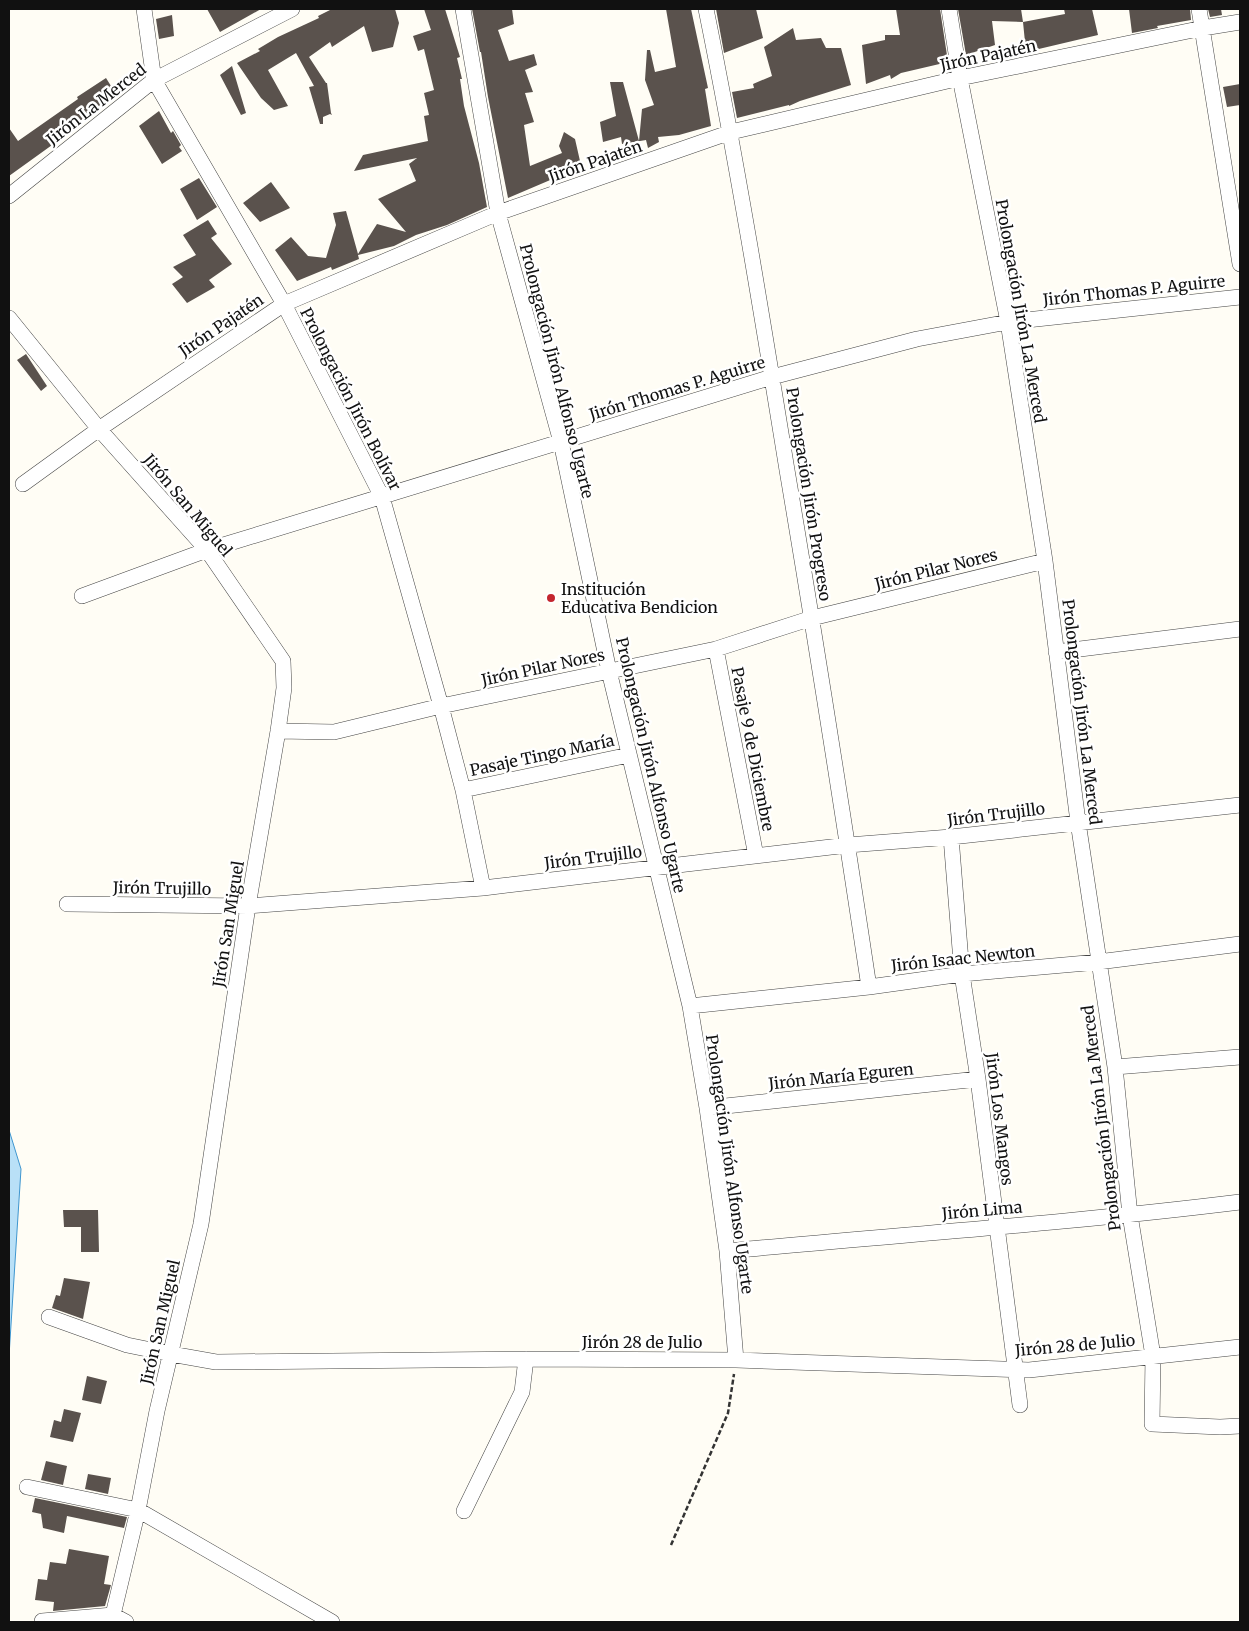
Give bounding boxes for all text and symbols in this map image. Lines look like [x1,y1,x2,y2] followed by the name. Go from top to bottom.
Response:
[937,35,1038,75] street label: Jirón Pajatén
[41,59,150,150] street label: Jirón La Merced
[545,136,645,187] street label: Jirón Pajatén
[991,197,1051,425] street label: Prolongación Jirón La Merced
[516,242,598,500] street label: Prolongación Jirón Alfonso Ugarte
[1041,270,1226,310] street label: Jirón Thomas P. Aguirre
[174,289,267,361] street label: Jirón Pajatén
[296,304,406,494] street label: Prolongación Jirón Bolívar
[586,352,767,425] street label: Jirón Thomas P. Aguirre
[782,386,836,602] street label: Prolongación Jirón Progreso
[139,449,237,560] street label: Jirón San Miguel
[872,544,1000,594] street label: Jirón Pilar Nores
[561,579,718,617] place label: Institución Educativa Bendicion
[545,592,557,604] marker: Institución Educativa Bendicion
[1058,598,1106,826] street label: Prolongación Jirón La Merced
[612,635,690,895] street label: Prolongación Jirón Alfonso Ugarte
[478,644,607,690] street label: Jirón Pilar Nores
[727,665,779,833] street label: Pasaje 9 de Diciembre
[468,730,616,780] street label: Pasaje Tingo María
[945,798,1046,830] street label: Jirón Trujillo
[542,841,643,873] street label: Jirón Trujillo
[208,859,248,990] street label: Jirón San Miguel
[112,877,211,899] street label: Jirón Trujillo
[889,940,1036,976] street label: Jirón Isaac Newton
[1077,1004,1125,1232] street label: Prolongación Jirón La Merced
[702,1033,758,1295] street label: Prolongación Jirón Alfonso Ugarte
[982,1050,1018,1187] street label: Jirón Los Mangos
[766,1058,915,1094] street label: Jirón María Eguren
[940,1196,1023,1224] street label: Jirón Lima
[136,1257,184,1387] street label: Jirón San Miguel
[1013,1330,1136,1360] street label: Jirón 28 de Julio
[581,1332,702,1352] street label: Jirón 28 de Julio

